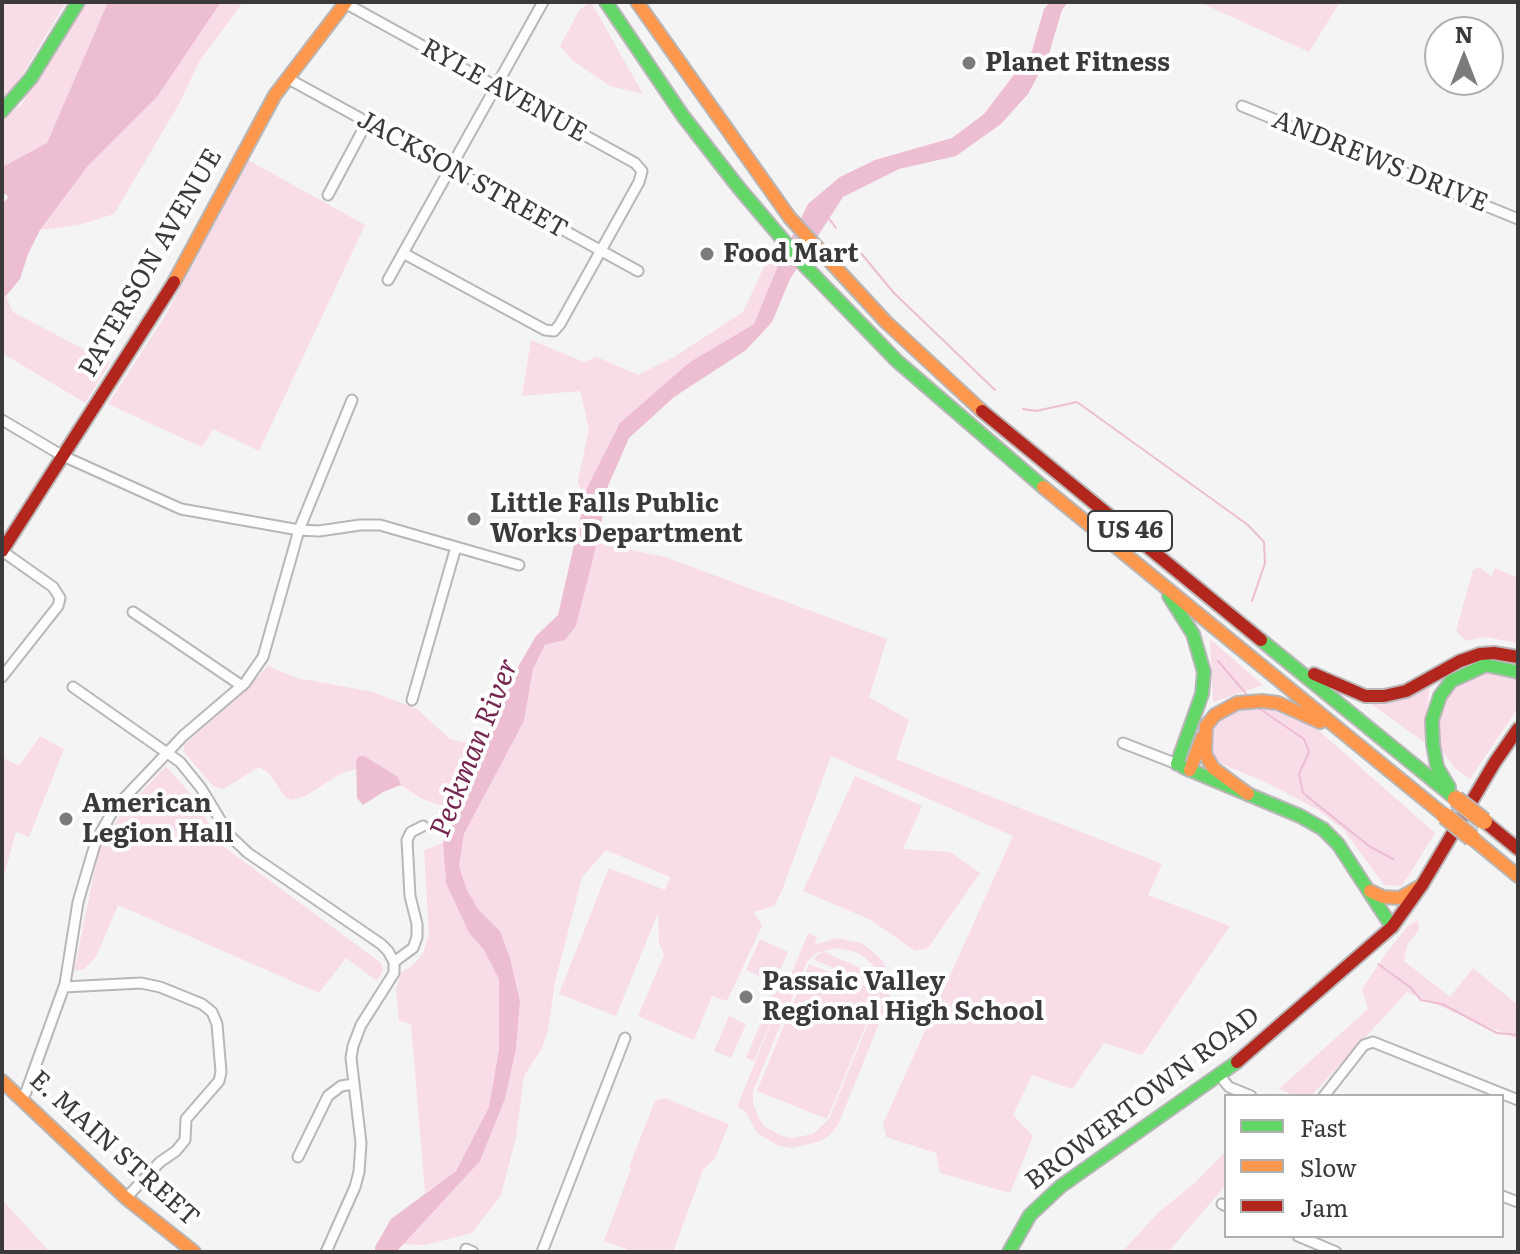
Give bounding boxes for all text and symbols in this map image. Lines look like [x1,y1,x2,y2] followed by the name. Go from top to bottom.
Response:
[1424,16,1504,96] north arrow
[1455,17,1473,50] text: N
[416,33,592,149] street label: RYLE AVENUE
[985,47,1170,79] place label: Planet Fitness
[960,54,978,72] marker: Planet Fitness
[351,104,573,246] street label: JACKSON STREET
[1268,104,1492,220] street label: ANDREWS DRIVE
[73,143,229,383] street label: PATERSON AVENUE
[723,238,859,270] place label: Food Mart
[698,245,716,263] marker: Food Mart
[490,488,743,550] place label: Little Falls Public Works Department
[465,510,483,528] marker: Little Falls Public Works Department
[1088,511,1172,551] road number: US 46
[424,654,526,842] water label: Peckman River
[82,788,234,850] place label: American Legion Hall
[57,810,75,828] marker: American Legion Hall
[762,966,1044,1028] place label: Passaic Valley Regional High School
[737,988,755,1006] marker: Passaic Valley Regional High School
[1020,1001,1266,1197] street label: BROWERTOWN ROAD
[23,1065,205,1233] street label: E. MAIN STREET
[1224,1094,1504,1238] legend
[1300,1109,1347,1144] text: Fast
[1300,1149,1357,1184] text: Slow
[1300,1189,1348,1224] text: Jam

